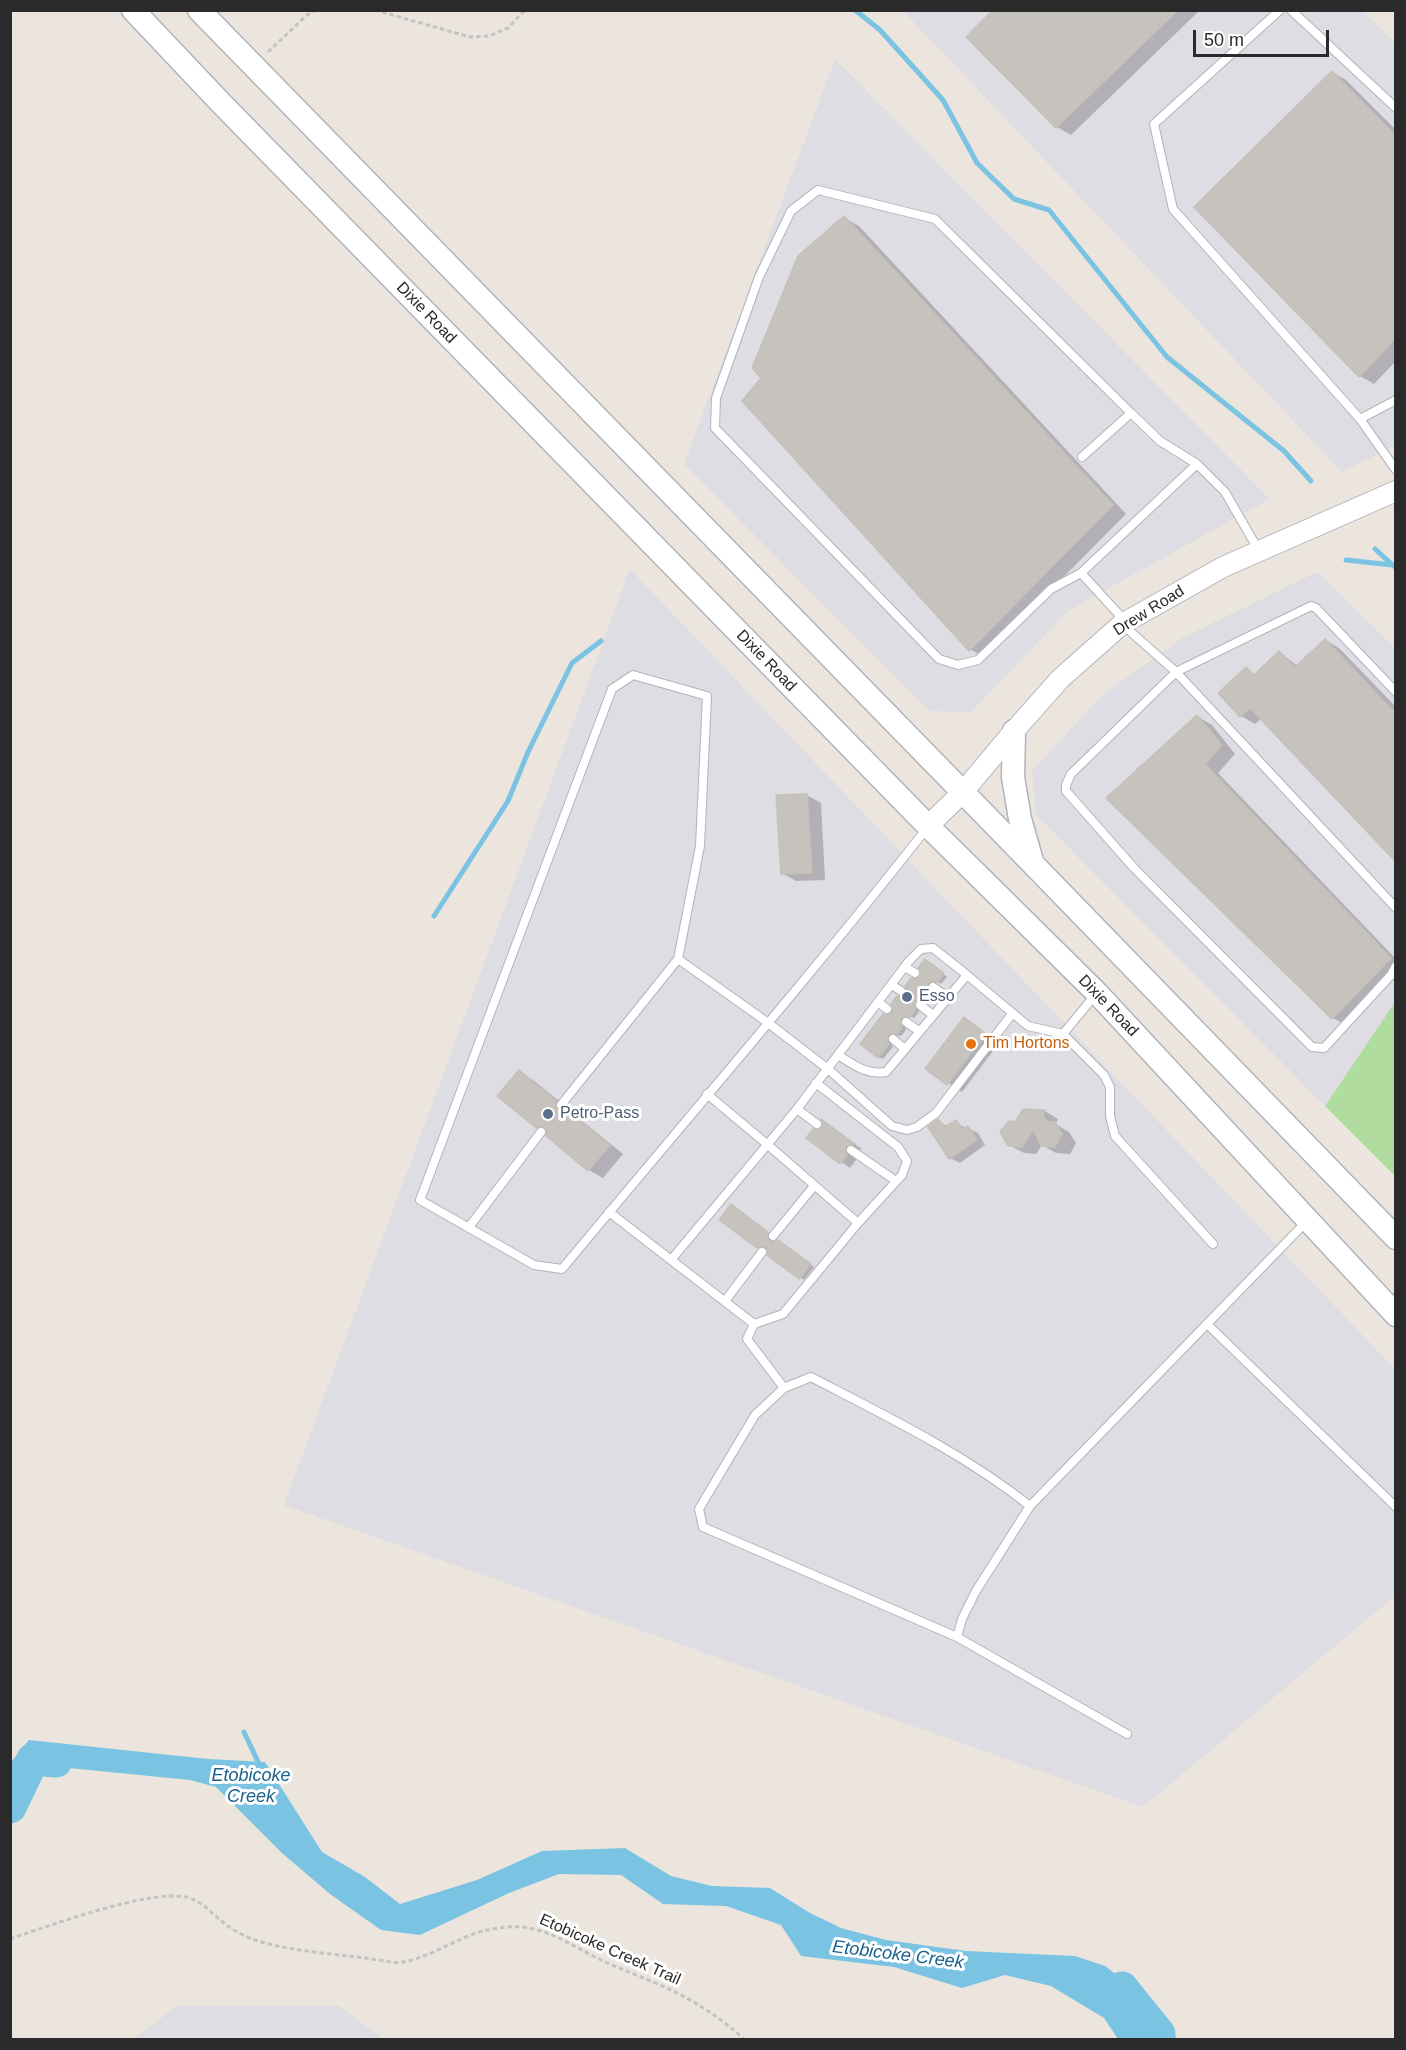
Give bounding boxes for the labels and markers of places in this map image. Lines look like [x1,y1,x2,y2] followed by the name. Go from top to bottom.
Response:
[919,987,955,1007] place label: Esso
[900,990,914,1004] marker: Esso
[983,1034,1070,1054] place label: Tim Hortons
[964,1037,978,1051] marker: Tim Hortons
[560,1104,639,1124] place label: Petro-Pass
[541,1107,555,1121] marker: Petro-Pass

